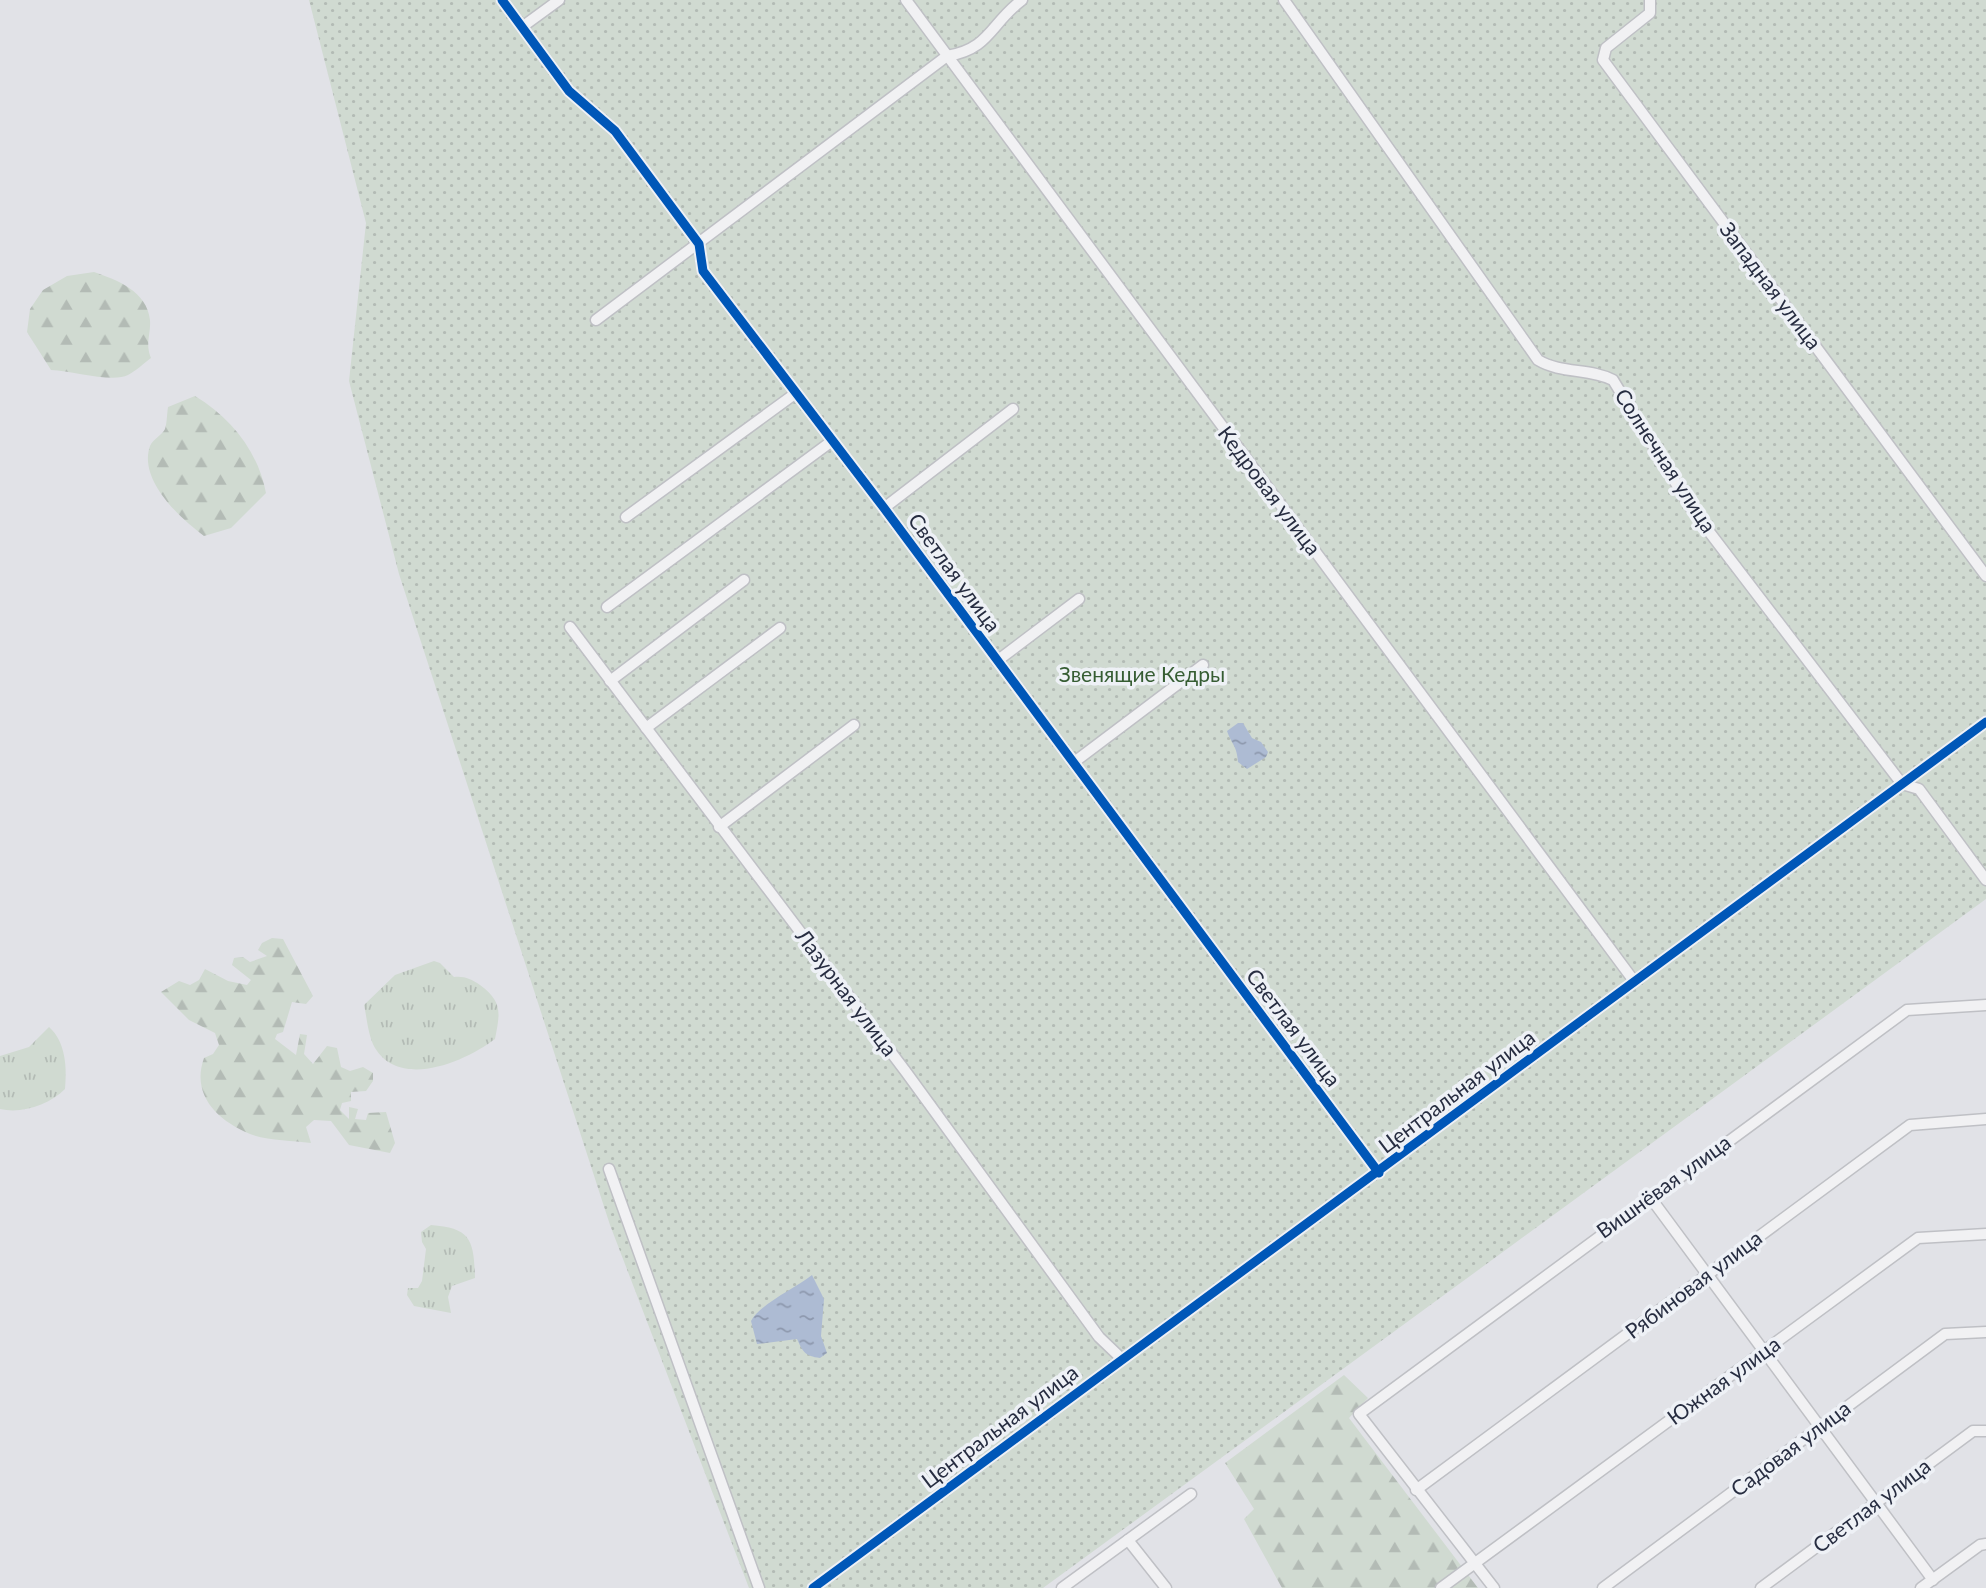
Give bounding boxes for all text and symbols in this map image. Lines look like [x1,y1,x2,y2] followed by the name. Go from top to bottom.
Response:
[1715,216,1827,354] street label: Западная улица
[1610,383,1722,537] street label: Солнечная улица
[1214,421,1327,559] street label: Кедровая улица
[904,508,1007,636] street label: Светлая улица
[1059,661,1225,686] park label: Звенящие Кедры
[791,923,903,1060] street label: Лазурная улица
[1242,963,1347,1091] street label: Светлая улица
[1373,1024,1539,1158] street label: Центральная улица
[1591,1129,1735,1243] street label: Вишнёвая улица
[1620,1224,1766,1343] street label: Рябиновая улица
[1662,1330,1784,1429] street label: Южная улица
[916,1359,1082,1493] street label: Центральная улица
[1725,1395,1855,1501] street label: Садовая улица
[1807,1452,1935,1557] street label: Светлая улица

